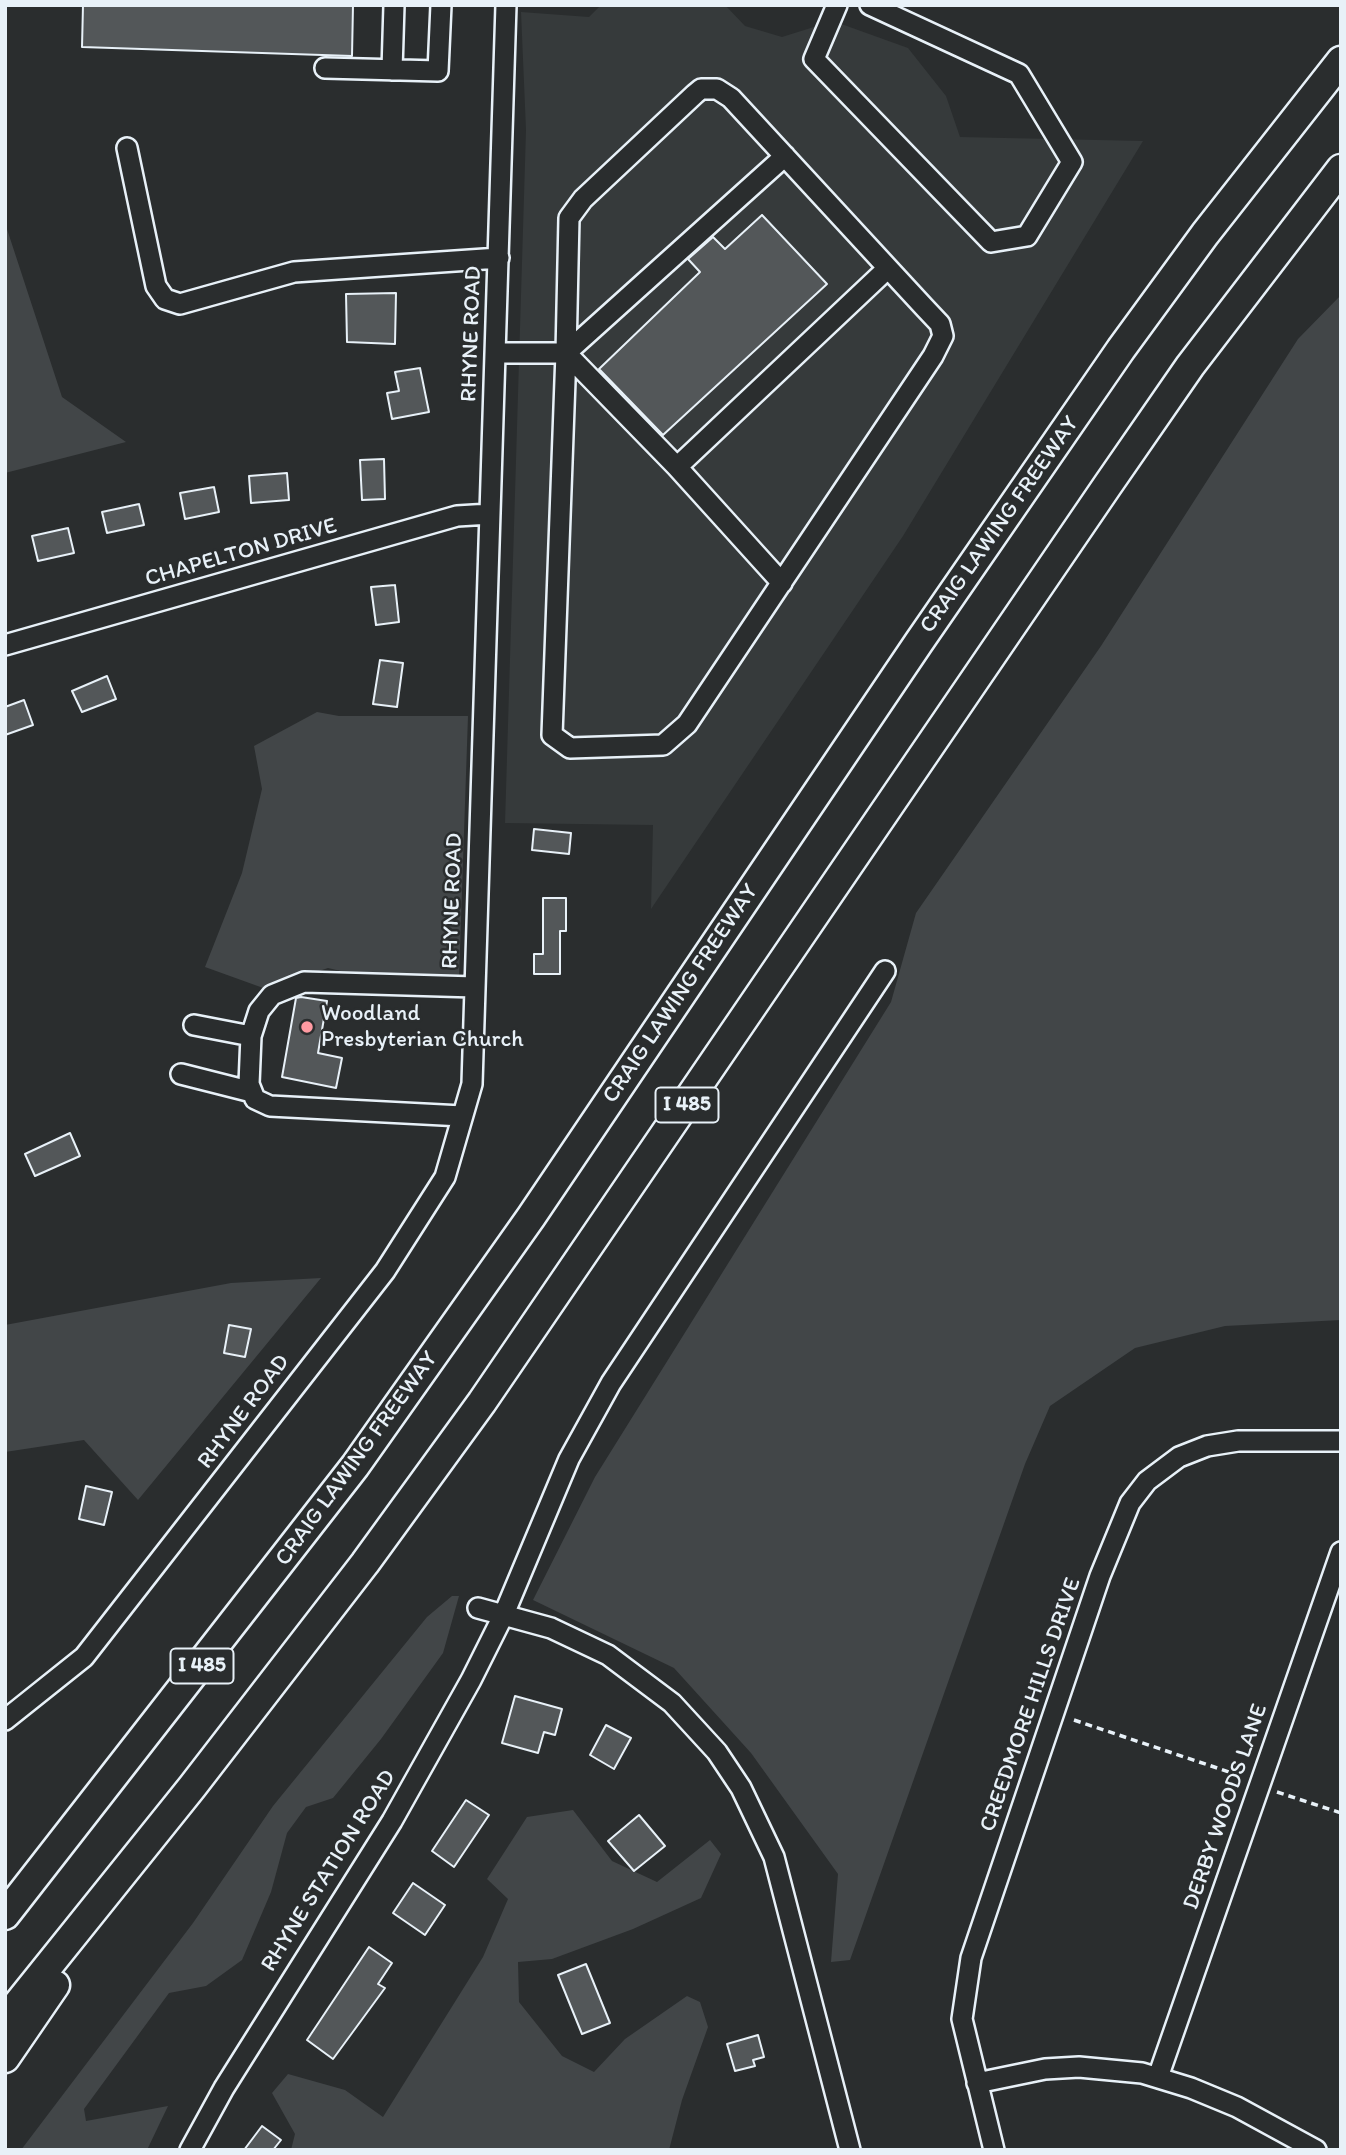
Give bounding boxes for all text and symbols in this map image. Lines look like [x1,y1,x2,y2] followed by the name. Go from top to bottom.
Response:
[456,265,488,403] street label: RHYNE ROAD
[915,411,1085,639] street label: CRAIG LAWING FREEWAY
[142,512,340,594] street label: CHAPELTON DRIVE
[437,832,469,970] street label: RHYNE ROAD
[597,879,765,1109] street label: CRAIG LAWING FREEWAY
[321,1000,524,1054] place label: Woodland Presbyterian Church
[299,1019,315,1035] marker: Woodland Presbyterian Church
[656,1088,718,1122] road number: I 485
[270,1346,444,1572] street label: CRAIG LAWING FREEWAY
[192,1349,296,1475] street label: RHYNE ROAD
[974,1574,1088,1836] street label: CREEDMORE HILLS DRIVE
[170,1648,234,1684] road number: I 485
[1178,1701,1274,1913] street label: DERBY WOODS LANE
[256,1765,402,1977] street label: RHYNE STATION ROAD

